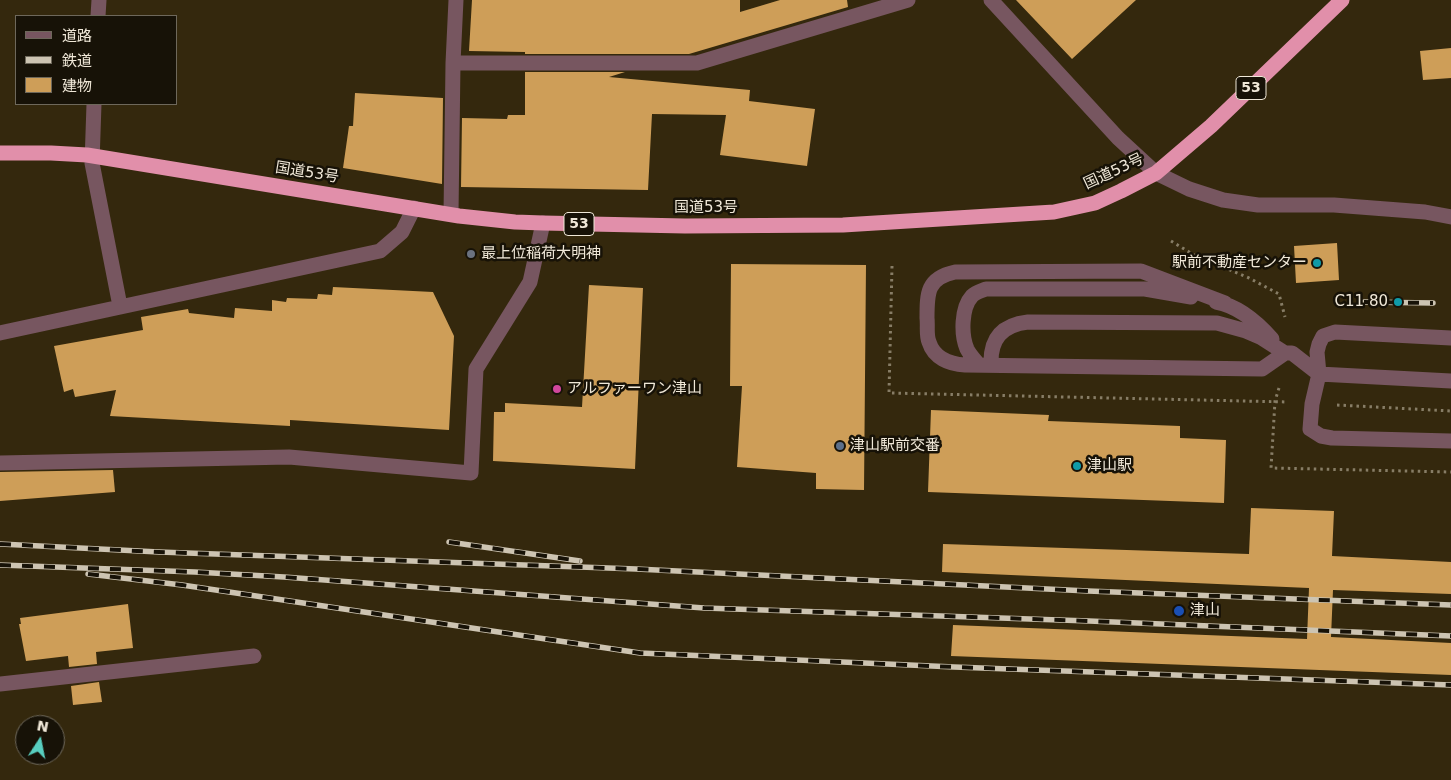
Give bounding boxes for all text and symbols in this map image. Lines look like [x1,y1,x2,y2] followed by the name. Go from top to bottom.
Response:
[15,15,178,105] legend
[62,27,92,45] text: 道路
[62,52,92,70] text: 鉄道
[1236,76,1266,100] road number: 53
[62,77,92,95] text: 建物
[1081,150,1147,194] street label: 国道53号
[274,159,340,187] street label: 国道53号
[674,199,738,217] street label: 国道53号
[564,212,594,235] road number: 53
[481,245,601,263] place label: 最上位稲荷大明神
[465,248,477,260] marker: 最上位稲荷大明神
[1172,254,1307,272] place label: 駅前不動産センター
[1311,257,1323,269] marker: 駅前不動産センター
[1335,293,1388,311] place label: C11 80
[1392,296,1404,308] marker: C11 80
[567,380,702,398] place label: アルファーワン津山
[551,383,563,395] marker: アルファーワン津山
[850,437,940,455] place label: 津山駅前交番
[834,440,846,452] marker: 津山駅前交番
[1087,457,1132,475] place label: 津山駅
[1071,460,1083,472] marker: 津山駅
[1190,602,1220,620] place label: 津山
[1172,604,1186,618] marker: 津山
[15,715,65,765] north arrow
[35,717,50,735] text: N

